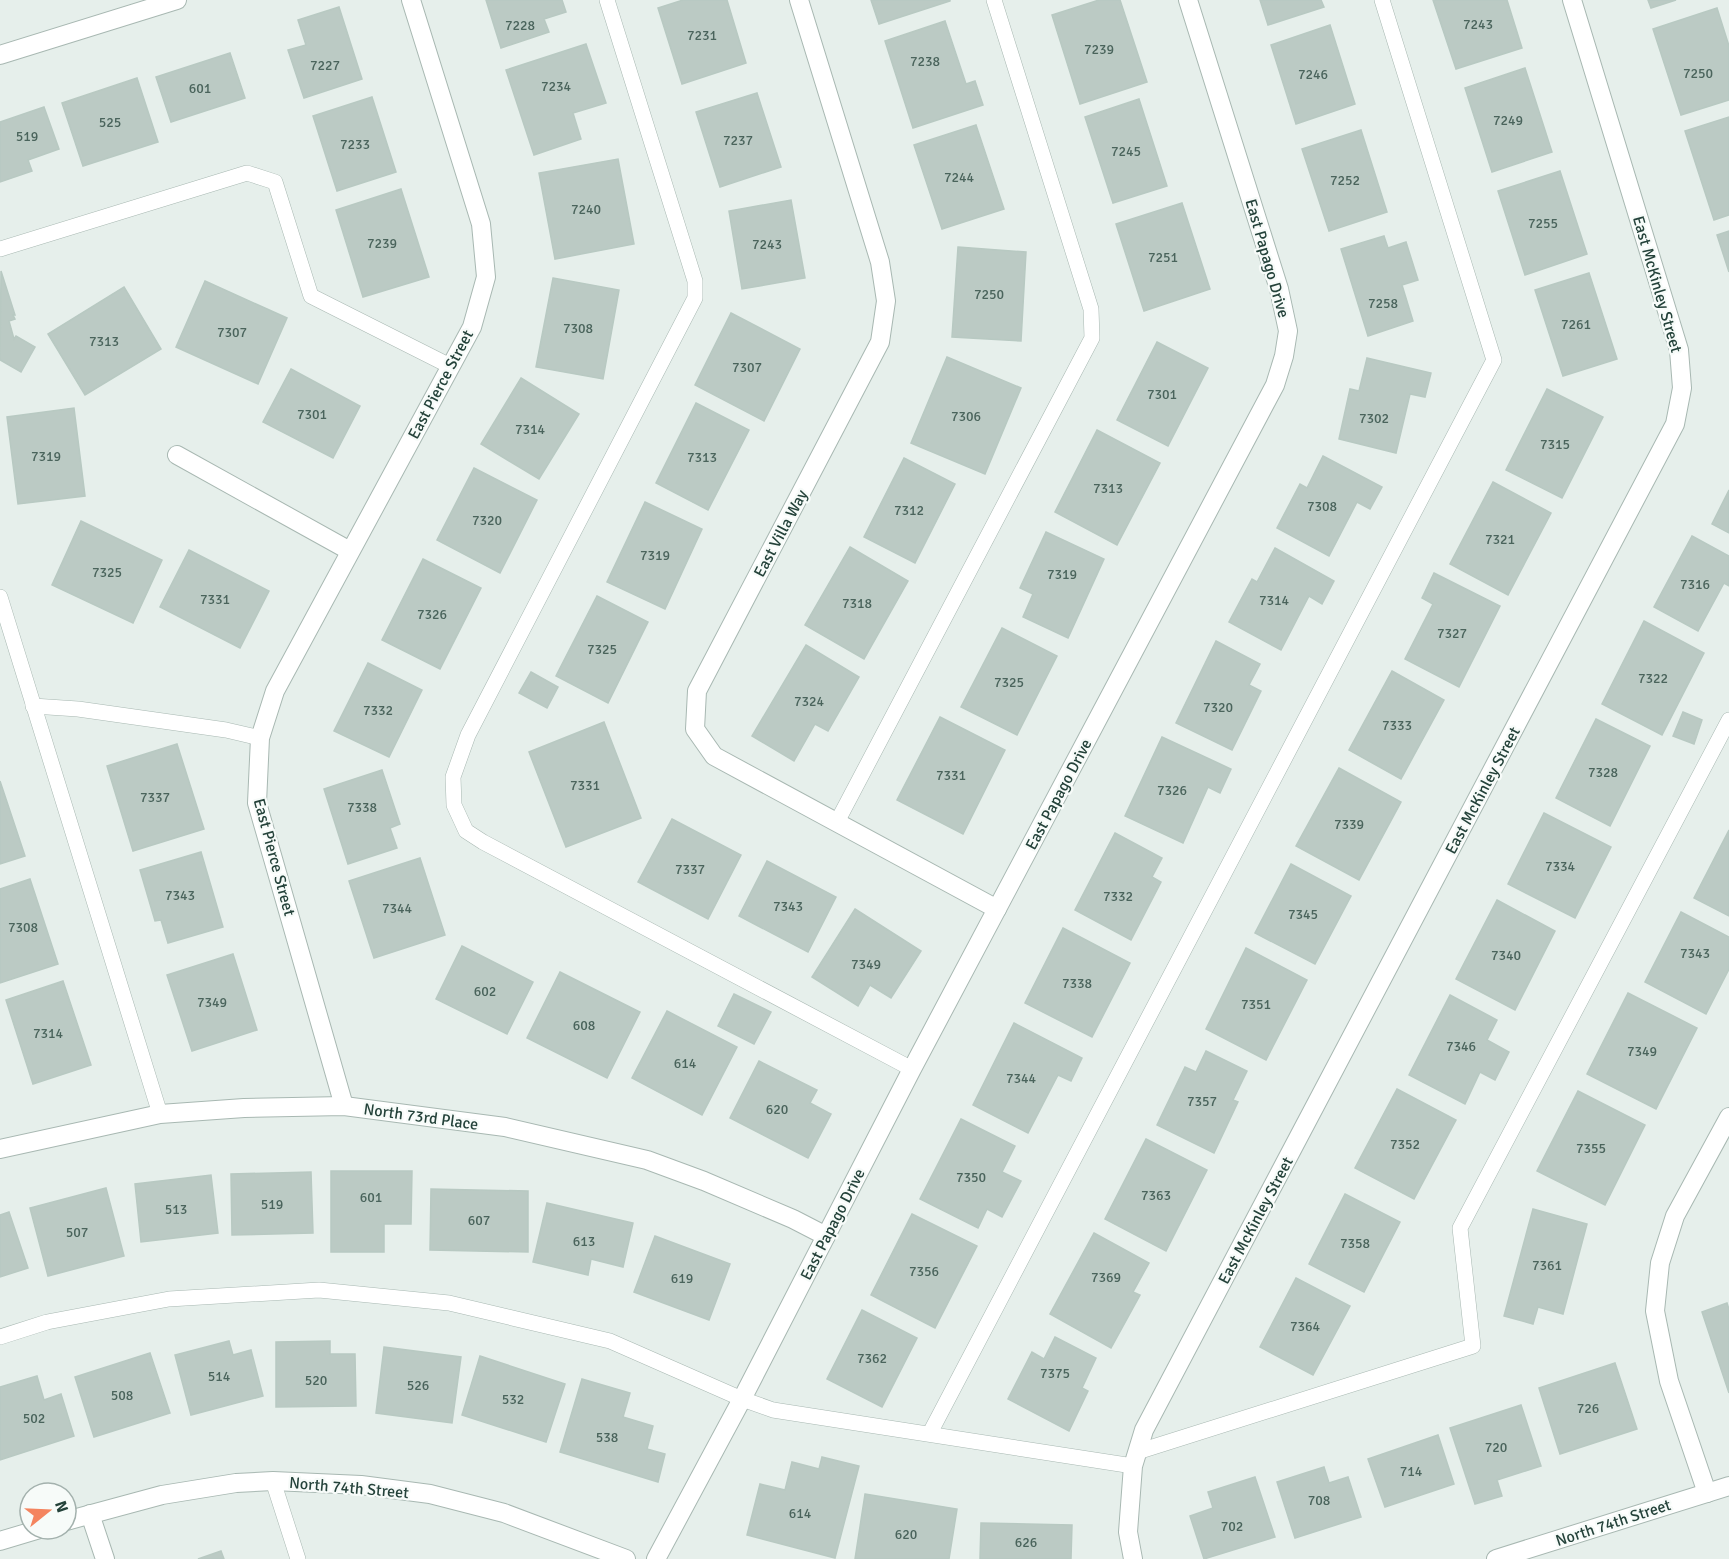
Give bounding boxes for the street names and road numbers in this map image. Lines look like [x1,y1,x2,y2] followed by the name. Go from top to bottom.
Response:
[1241,197,1294,320] street label: East Papago Drive
[1628,214,1686,355] street label: East McKinley Street
[404,326,478,443] street label: East Pierce Street
[750,486,812,581] street label: East Villa Way
[1441,723,1525,858] street label: East McKinley Street
[1021,736,1096,853] street label: East Papago Drive
[249,796,299,919] street label: East Pierce Street
[362,1099,479,1135] street label: North 73rd Place
[1214,1153,1298,1288] street label: East McKinley Street
[796,1165,870,1284] street label: East Papago Drive
[288,1473,410,1503] street label: North 74th Street
[1553,1495,1674,1551] street label: North 74th Street

